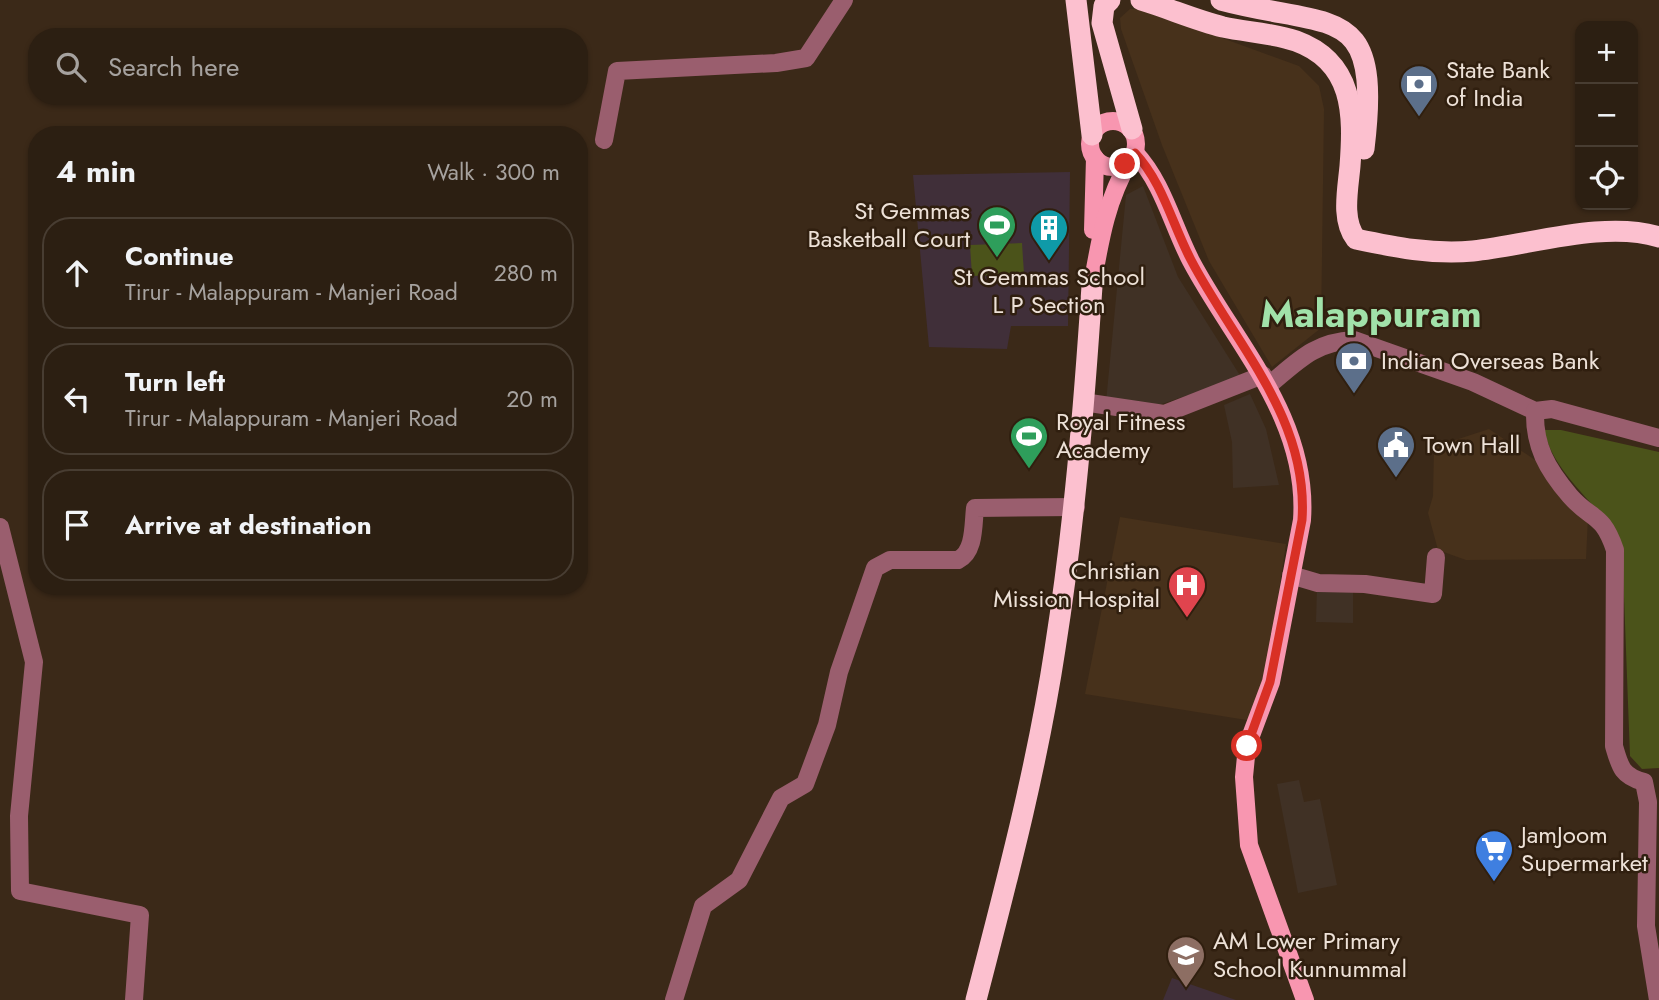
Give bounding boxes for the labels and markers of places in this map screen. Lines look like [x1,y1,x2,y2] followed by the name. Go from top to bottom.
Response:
[1446,52,1550,115] place label: State Bank of India
[1398,63,1440,118] bank icon: State Bank of India
[807,193,970,256] place label: St Gemmas Basketball Court
[976,204,1018,259] sports icon: St Gemmas Basketball Court
[1028,207,1070,262] building icon: St Gemmas School L P Section
[953,259,1145,322] place label: St Gemmas School L P Section
[1333,340,1375,395] bank icon: Indian Overseas Bank
[1381,343,1600,378] place label: Indian Overseas Bank
[1056,404,1185,467] place label: Royal Fitness Academy
[1008,415,1050,470] sports icon: Royal Fitness Academy
[1375,424,1417,479] public building icon: Town Hall
[1423,427,1520,462] place label: Town Hall
[993,553,1160,616] place label: Christian Mission Hospital
[1166,564,1208,619] hospital icon: Christian Mission Hospital
[1518,817,1648,880] place label: JamJoom Supermarket
[1473,828,1515,883] supermarket icon: JamJoom Supermarket
[1213,923,1407,986] place label: AM Lower Primary School Kunnummal
[1165,934,1207,989] school or university icon: AM Lower Primary School Kunnummal

